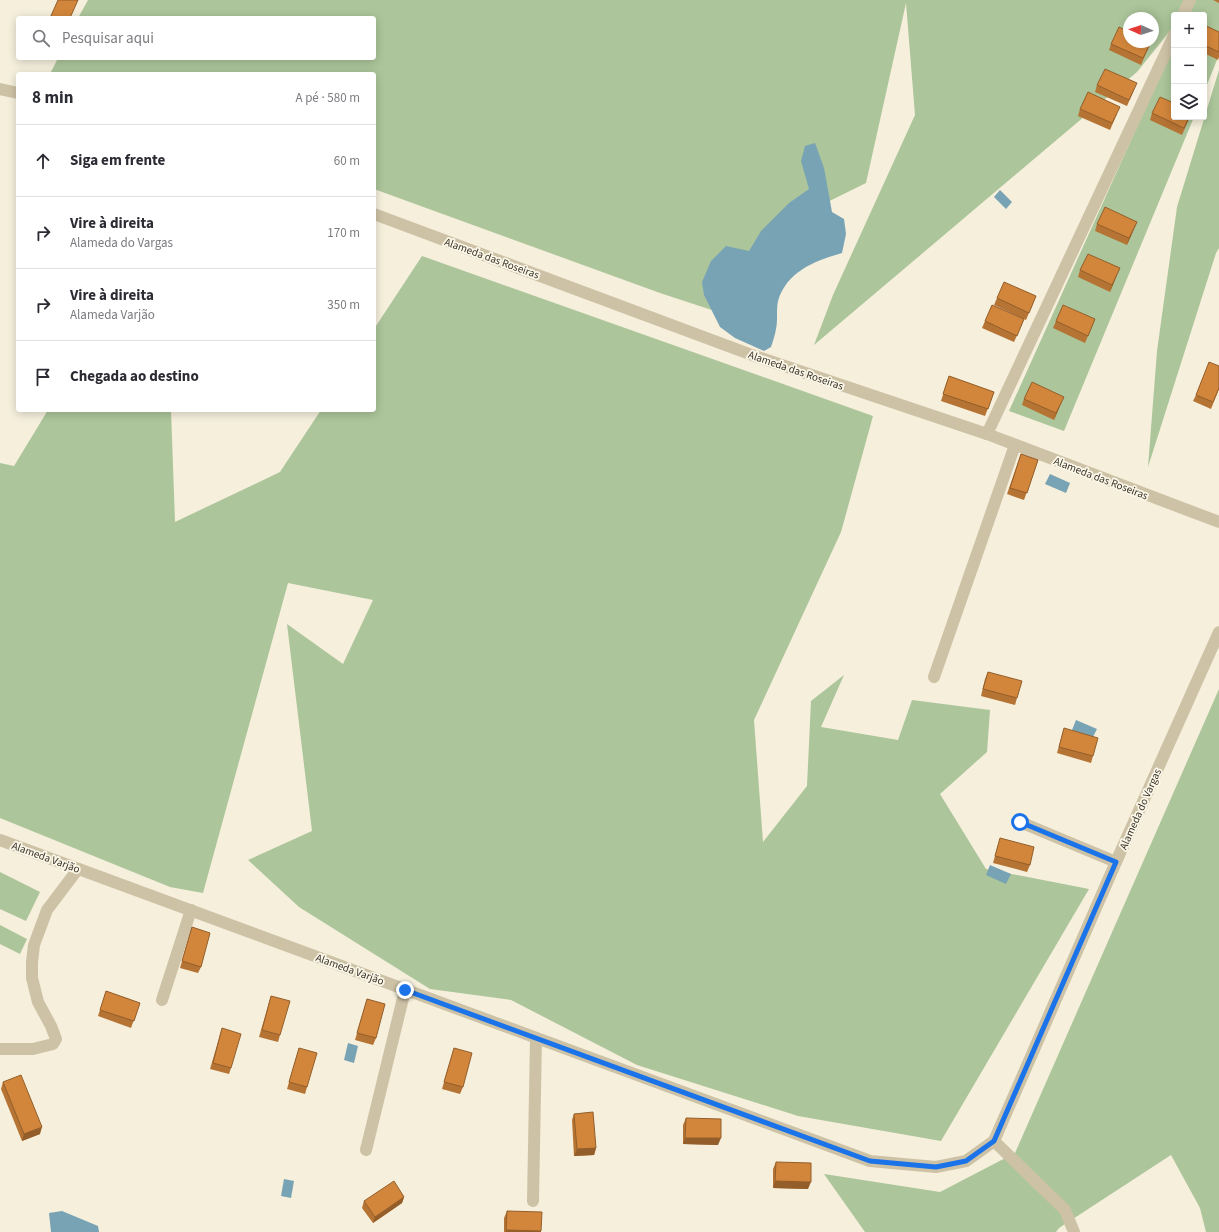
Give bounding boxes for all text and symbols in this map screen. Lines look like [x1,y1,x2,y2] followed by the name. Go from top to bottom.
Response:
[1123,12,1159,48] north arrow
[1171,12,1207,120] map controls
[1171,12,1207,48] button: +
[16,16,376,60] search box
[30,27,52,49] icon: search
[62,28,154,49] text: Pesquisar aqui
[1171,48,1207,84] button: −
[1171,84,1207,120] button: layers
[32,86,73,110] text: 8 min
[295,89,360,107] text: A pé · 580 m
[32,150,54,172] icon: ahead
[70,150,165,171] text: Siga em frente
[334,152,360,170] text: 60 m
[70,213,154,234] text: Vire à direita
[32,222,54,244] icon: right
[327,224,360,242] text: 170 m
[70,234,173,252] text: Alameda do Vargas
[442,234,542,283] street label: Alameda das Roseiras
[70,285,154,306] text: Vire à direita
[32,294,54,316] icon: right
[327,296,360,314] text: 350 m
[70,306,155,324] text: Alameda Varjão
[746,347,846,394] street label: Alameda das Roseiras
[32,366,54,388] icon: arrive
[70,366,199,387] text: Chegada ao destino
[1052,454,1150,503] street label: Alameda das Roseiras
[1116,766,1165,852] street label: Alameda do Vargas
[1011,813,1029,831] route start
[10,838,82,877] street label: Alameda Varjão
[314,950,386,989] street label: Alameda Varjão
[396,981,414,999] route end

